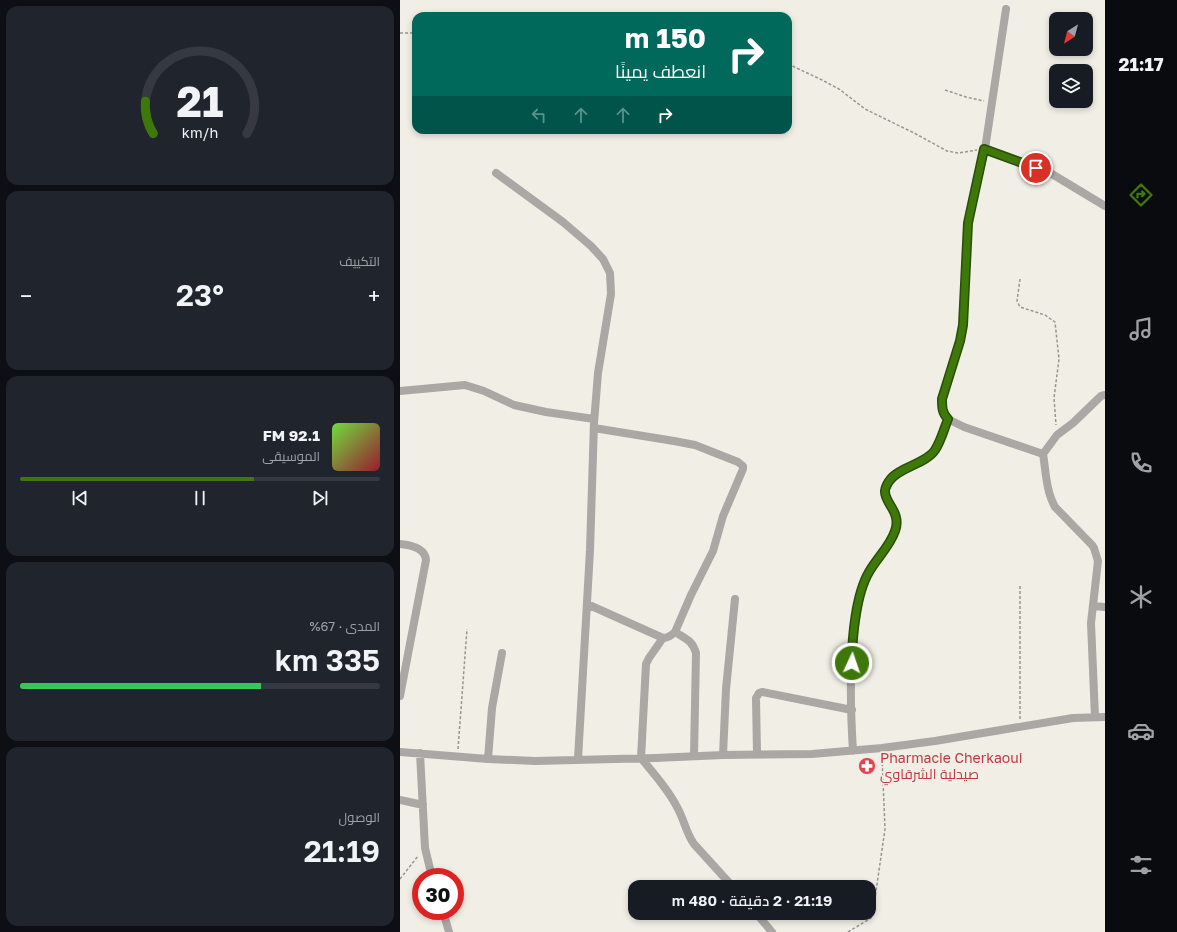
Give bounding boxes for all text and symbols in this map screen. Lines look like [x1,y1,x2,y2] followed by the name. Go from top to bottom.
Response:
[1049,12,1093,56] north arrow
[1049,12,1093,108] map controls
[625,21,706,54] text: 150 m
[720,28,772,80] icon: right
[1118,53,1164,75] text: 21:17
[615,60,706,82] text: انعطف يمينًا
[1049,64,1093,108] button: layers
[177,75,223,125] text: 21
[528,104,550,126] icon: left
[570,104,592,126] icon: ahead
[612,104,634,126] icon: ahead
[654,104,676,126] icon: right
[182,123,218,140] text: km/h
[1019,151,1053,185] pin
[1025,157,1047,179] icon: arrive
[1127,181,1155,209] icon: directions
[339,253,380,269] text: التكييف
[176,277,224,313] text: 23°
[20,282,32,309] text: −
[368,282,380,309] text: +
[1127,315,1155,343] icon: music
[263,426,320,444] text: 92.1 FM
[262,448,320,464] text: الموسيقى
[1127,449,1155,477] icon: phone
[69,487,91,509] icon: previous
[189,487,211,509] icon: pause
[309,487,331,509] icon: next
[1127,583,1155,611] icon: climate
[309,618,380,634] text: المدى · 67%
[275,642,380,678] text: 335 km
[831,642,873,684] position arrow
[1127,717,1155,745] icon: car
[880,749,1022,786] place label: Pharmacie Cherkaoui صيدلية الشرقاوي
[857,756,877,776] pharmacy icon: Pharmacie Cherkaoui صيدلية الشرقاوي
[339,809,380,825] text: الوصول
[304,833,380,869] text: 21:19
[1127,851,1155,879] icon: filters
[412,868,464,920] speed limit sign: 30
[672,891,832,909] text: 21:19 · 2 دقيقة · 480 m

